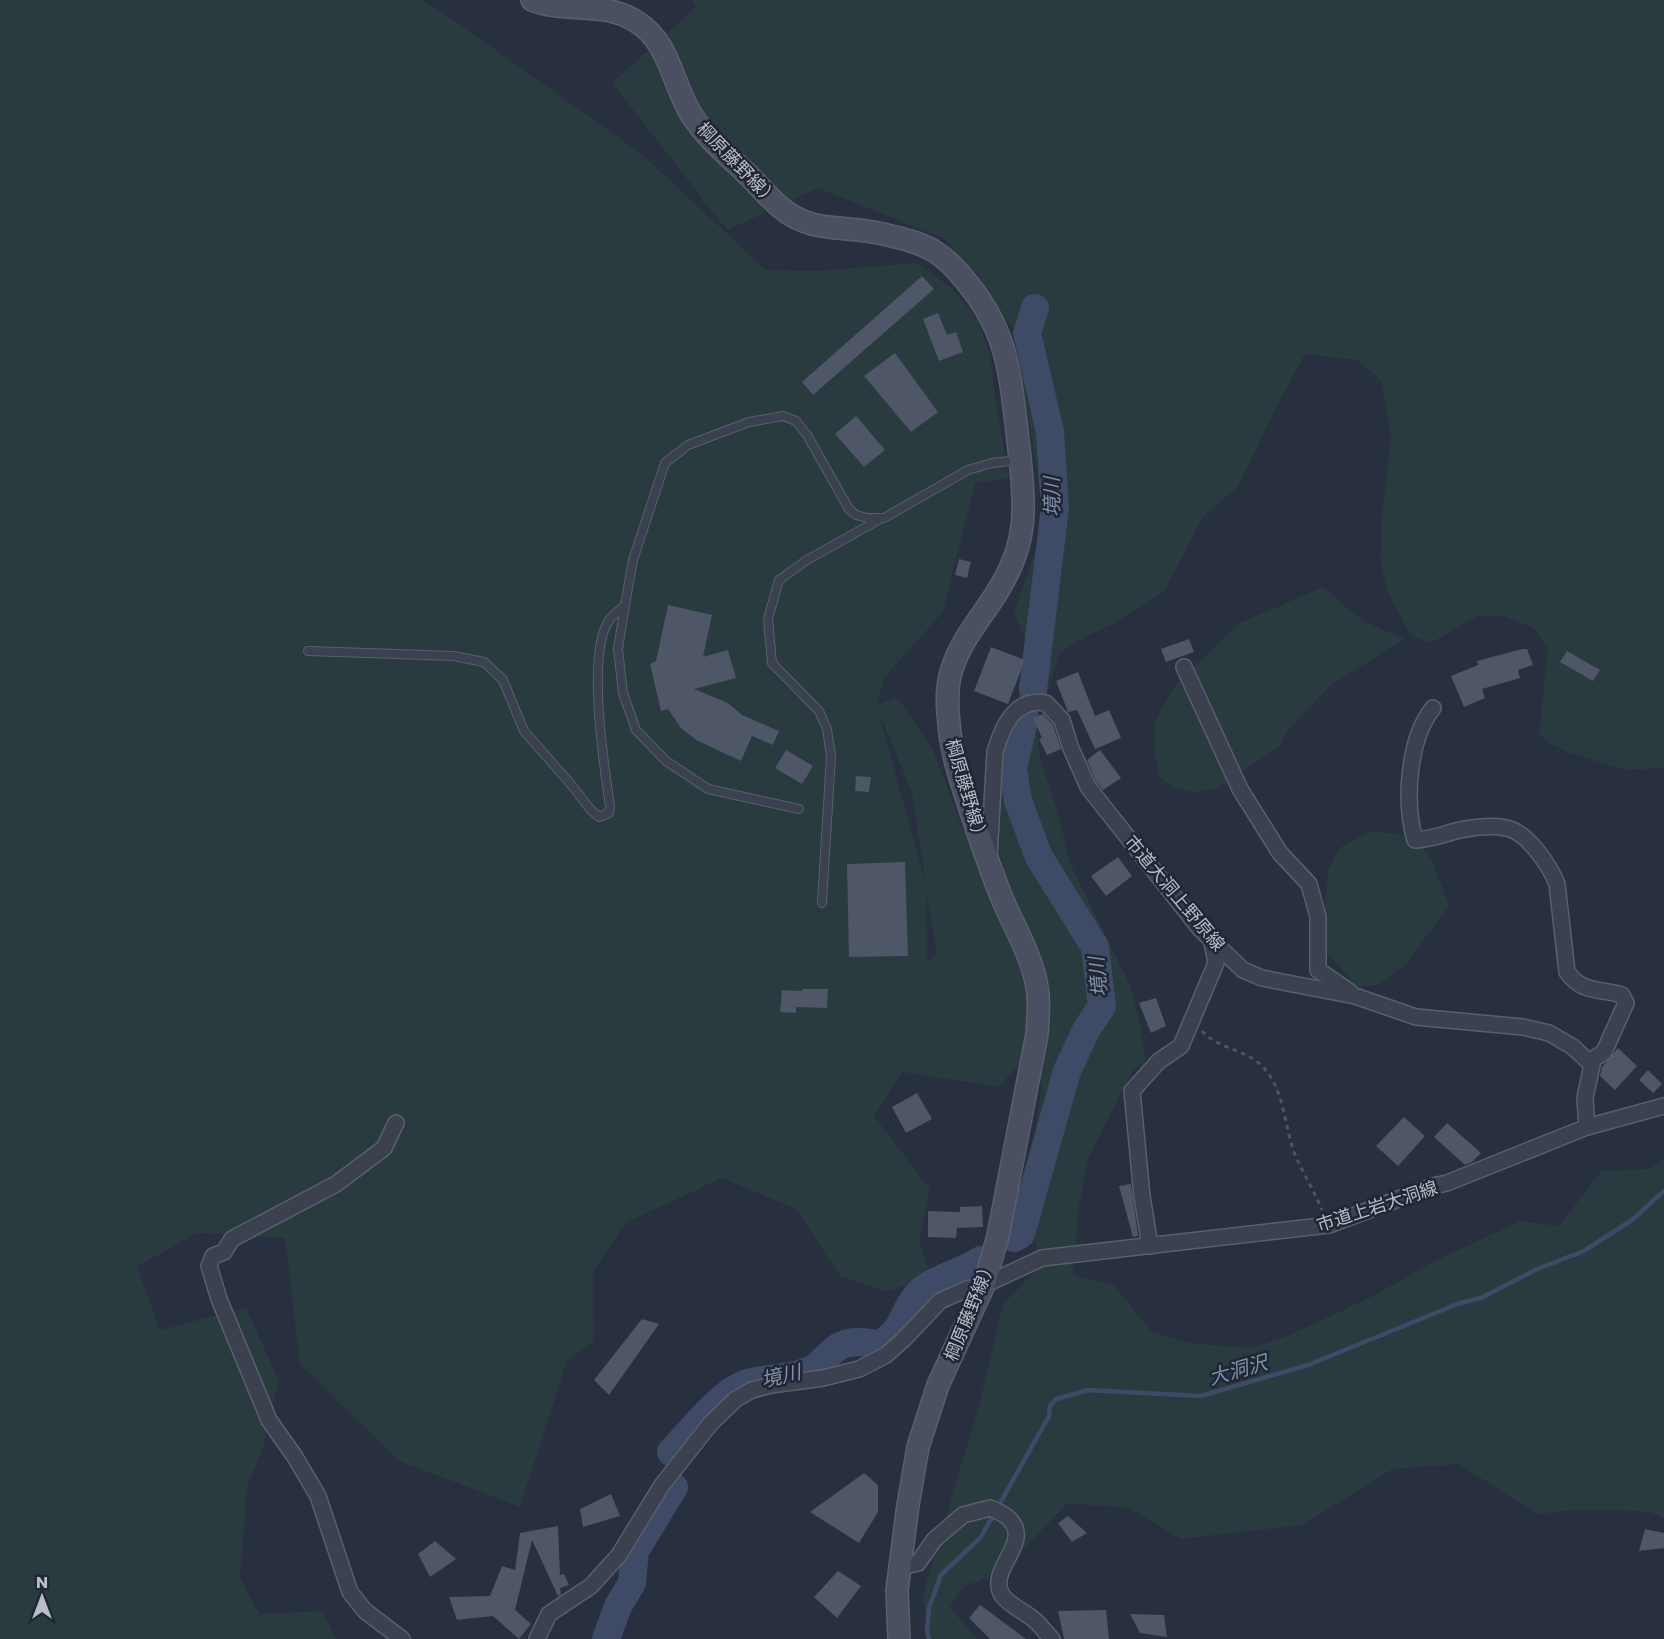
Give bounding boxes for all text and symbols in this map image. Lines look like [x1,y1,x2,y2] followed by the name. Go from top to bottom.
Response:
[691,116,785,212] street label: 棡原藤野線）
[1038,475,1066,517] water label: 境川
[940,736,994,846] street label: 棡原藤野線）
[1119,830,1231,956] street label: 市道大洞上野原線
[1082,954,1114,998] water label: 境川
[1313,1175,1441,1237] street label: 市道上岩大洞線
[938,1255,1002,1365] street label: 棡原藤野線）
[1205,1347,1274,1392] water label: 大洞沢
[758,1357,806,1394] water label: 境川
[12,1567,72,1627] north arrow
[36,1571,48,1594] text: N

